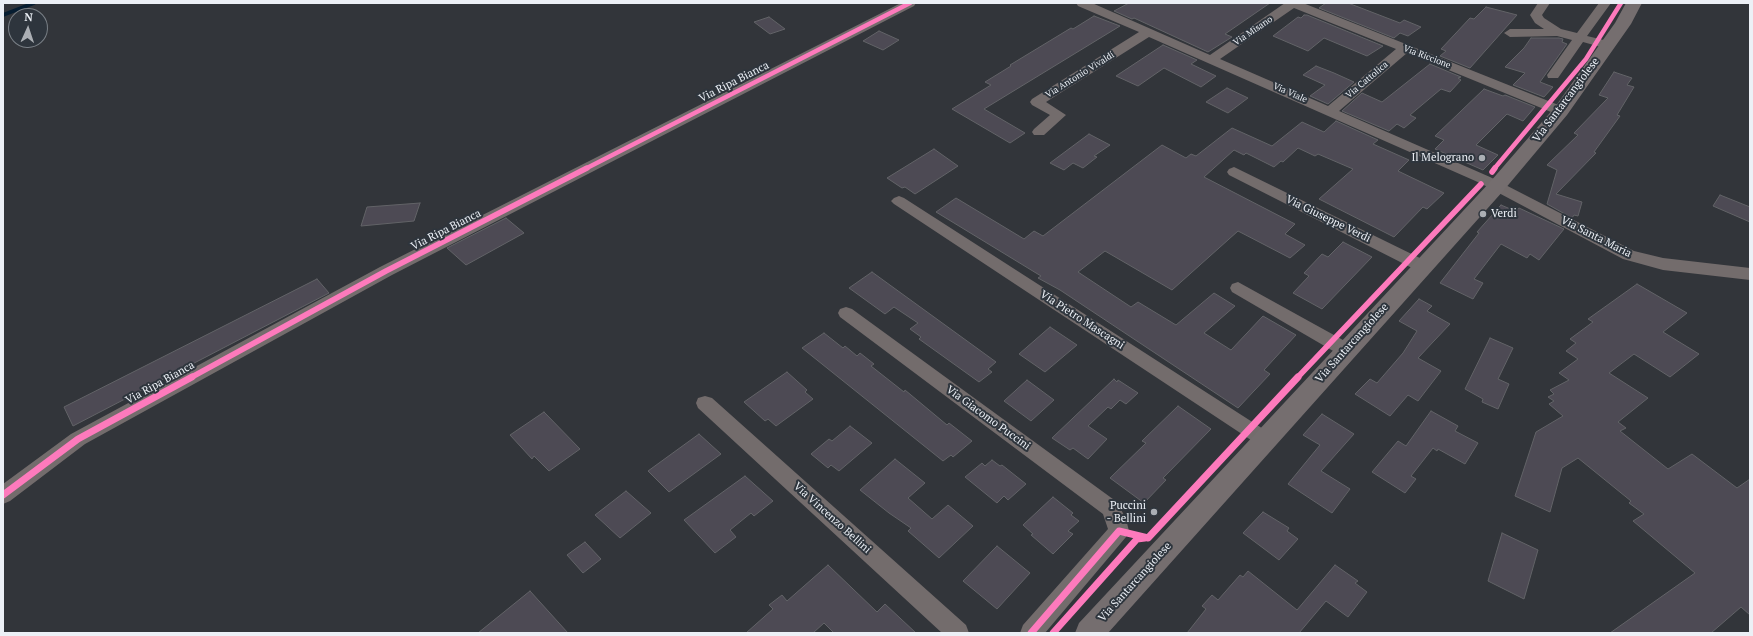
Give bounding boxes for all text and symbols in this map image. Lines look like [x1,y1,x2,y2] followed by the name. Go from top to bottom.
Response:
[8,8,48,48] north arrow
[24,10,33,24] text: N
[1231,14,1275,48] street label: Via Misano
[1402,43,1452,71] street label: Via Riccione
[1044,49,1116,101] street label: Via Antonio Vivaldi
[1530,55,1602,145] street label: Via Santarcangiolese
[697,59,771,105] street label: Via Ripa Bianca
[1344,59,1390,101] street label: Via Cattolica
[1271,81,1309,105] street label: Via Viale
[1411,151,1474,165] place label: Il Melograno
[1477,153,1487,163] marker: Il Melograno
[1283,193,1373,245] street label: Via Giuseppe Verdi
[409,207,483,253] street label: Via Ripa Bianca
[1491,207,1517,221] place label: Verdi
[1478,209,1488,219] marker: Verdi
[1558,214,1634,260] street label: Via Santa Maria
[1037,288,1127,352] street label: Via Pietro Mascagni
[1313,301,1391,385] street label: Via Santarcangiolese
[123,359,197,407] street label: Via Ripa Bianca
[943,383,1033,453] street label: Via Giacomo Puccini
[791,480,873,556] street label: Via Vincenzo Bellini
[1107,499,1146,525] place label: Puccini - Bellini
[1149,507,1159,517] marker: Puccini - Bellini
[1096,540,1174,624] street label: Via Santarcangiolese

